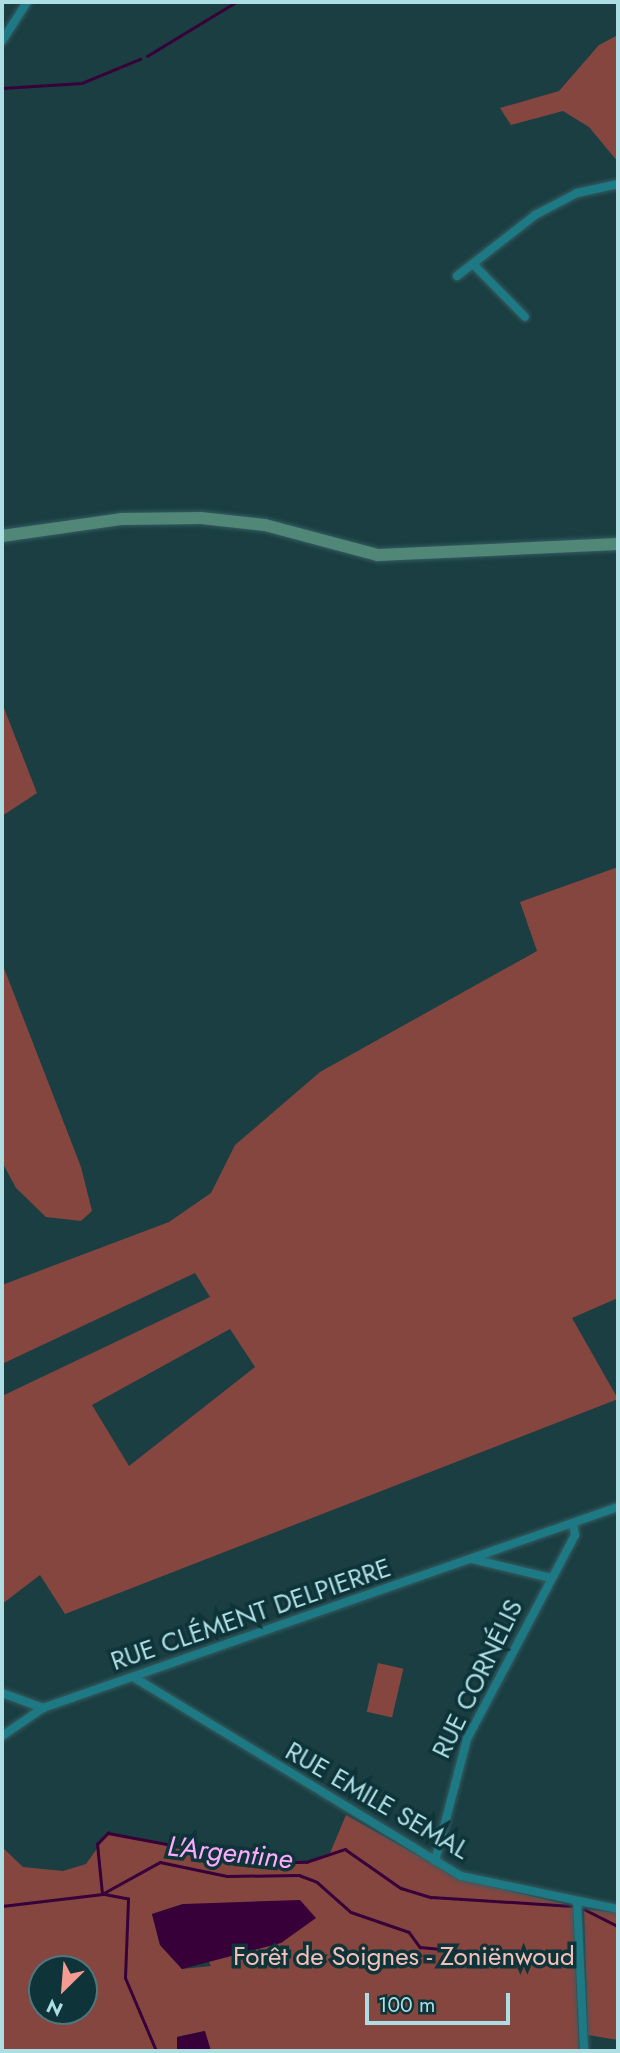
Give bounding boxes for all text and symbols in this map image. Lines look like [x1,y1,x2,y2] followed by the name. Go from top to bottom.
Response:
[107,1552,395,1678] street label: RUE CLÉMENT DELPIERRE
[426,1595,530,1763] street label: RUE CORNÉLIS
[280,1736,474,1866] street label: RUE EMILE SEMAL
[166,1830,294,1876] water label: L'Argentine
[233,1941,575,1973] park label: Forêt de Soignes - Zoniënwoud
[28,1955,98,2025] north arrow
[368,1980,513,2024] scale bar
[378,1990,435,2020] text: 100 m
[42,1992,67,2023] text: N

